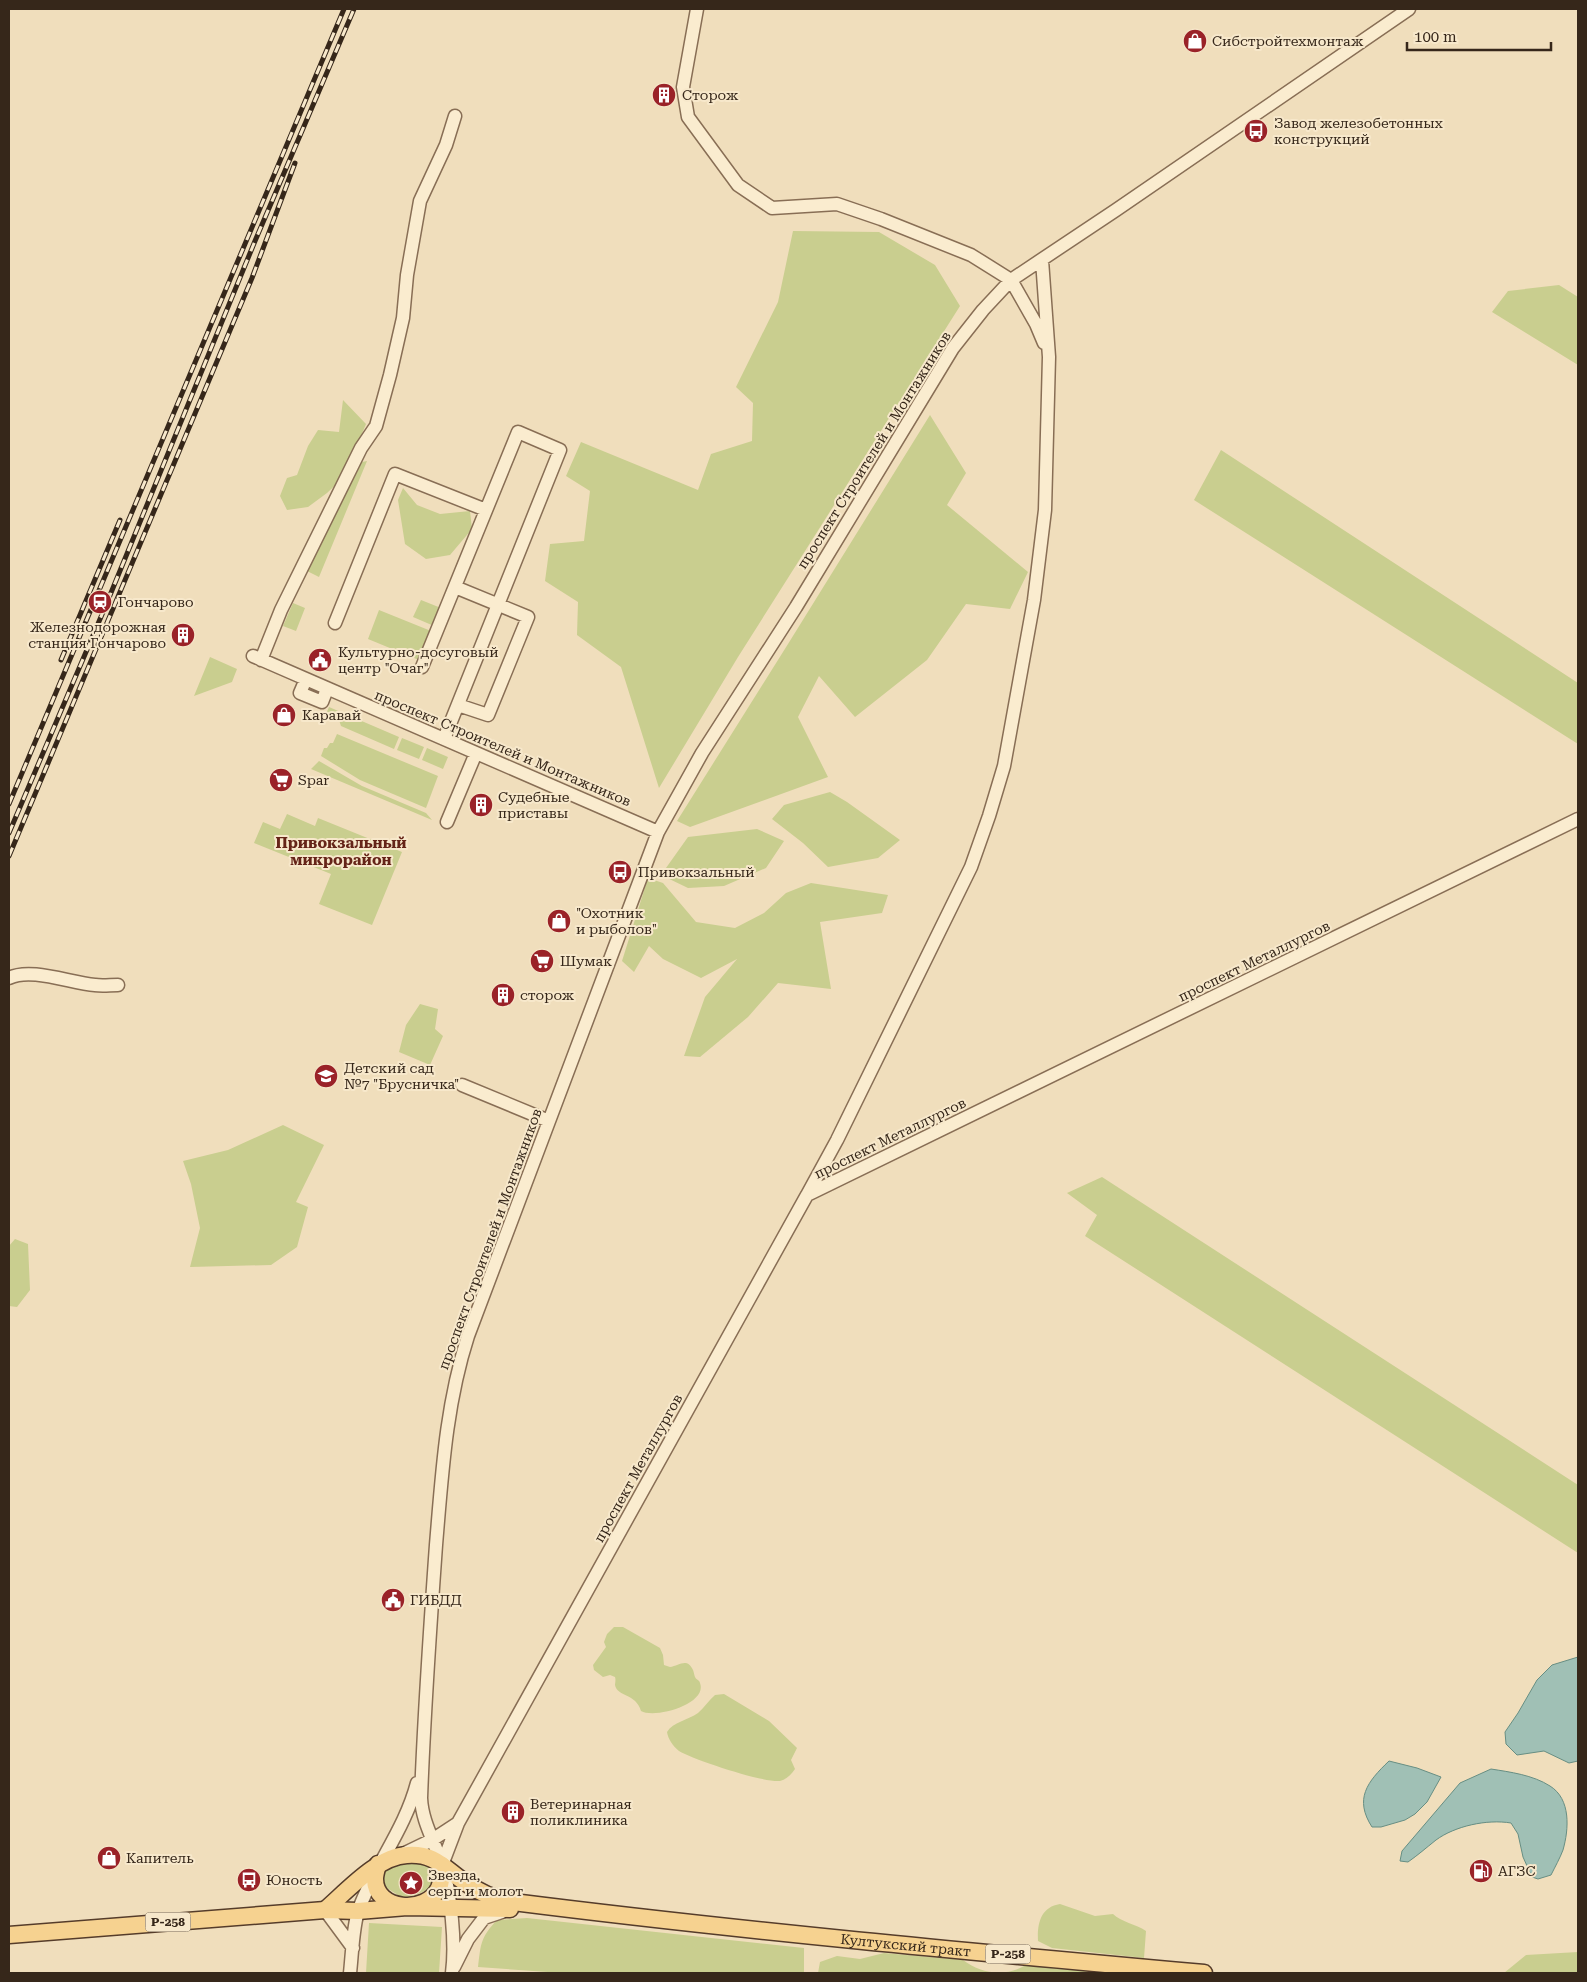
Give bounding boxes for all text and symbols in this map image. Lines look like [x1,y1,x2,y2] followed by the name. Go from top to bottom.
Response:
[1407,20,1551,52] scale bar
[1182,28,1208,54] shop icon: Сибстройтехмонтаж
[1414,28,1457,46] text: 100 m
[1212,33,1364,49] place label: Сибстройтехмонтаж
[651,82,677,108] building icon: Сторож
[682,87,739,103] place label: Сторож
[1274,115,1443,147] place label: Завод железобетонных конструкций
[1243,118,1269,144] bus stop icon: Завод железобетонных конструкций
[794,328,954,572] street label: проспект Строителей и Монтажников
[87,589,113,615] station icon: Гончарово
[118,594,194,610] place label: Гончарово
[28,619,166,651] place label: Железнодорожная станция Гончарово
[170,622,196,648] building icon: Железнодорожная станция Гончарово
[338,644,499,676] place label: Культурно-досуговый центр "Очаг"
[307,647,333,673] public building icon: Культурно-досуговый центр "Очаг"
[372,687,634,809] street label: проспект Строителей и Монтажников
[271,702,297,728] shop icon: Каравай
[302,707,361,723] place label: Каравай
[268,767,294,793] supermarket icon: Spar
[298,772,329,788] place label: Spar
[498,789,570,821] place label: Судебные приставы
[468,792,494,818] building icon: Судебные приставы
[275,834,407,869] district label: Привокзальный микрорайон
[607,859,633,885] bus stop icon: Привокзальный
[638,864,755,880] place label: Привокзальный
[576,905,657,937] place label: "Охотник и рыболов"
[546,908,572,934] shop icon: "Охотник и рыболов"
[1175,917,1333,1005] street label: проспект Металлургов
[529,948,555,974] supermarket icon: Шумак
[560,953,612,969] place label: Шумак
[490,982,516,1008] building icon: сторож
[520,987,575,1003] place label: сторож
[344,1060,459,1092] place label: Детский сад №7 "Брусничка"
[313,1063,339,1089] school or university icon: Детский сад №7 "Брусничка"
[811,1094,969,1182] street label: проспект Металлургов
[435,1106,545,1372] street label: проспект Строителей и Монтажников
[591,1391,685,1545] street label: проспект Металлургов
[380,1587,406,1613] public building icon: ГИБДД
[410,1592,462,1608] place label: ГИБДД
[530,1796,632,1828] place label: Ветеринарная поликлиника
[500,1799,526,1825] building icon: Ветеринарная поликлиника
[96,1845,122,1871] shop icon: Капитель
[126,1850,194,1866] place label: Капитель
[1468,1858,1494,1884] fuel station icon: АГЗС
[1498,1863,1535,1879] place label: АГЗС
[236,1867,262,1893] bus stop icon: Юность
[428,1867,523,1899] place label: Звезда, серп и молот
[398,1870,424,1896] place icon: Звезда, серп и молот
[266,1872,323,1888] place label: Юность
[146,1912,190,1931] road number: Р-258
[840,1931,972,1959] street label: Култукский тракт
[986,1945,1030,1964] road number: Р-258

